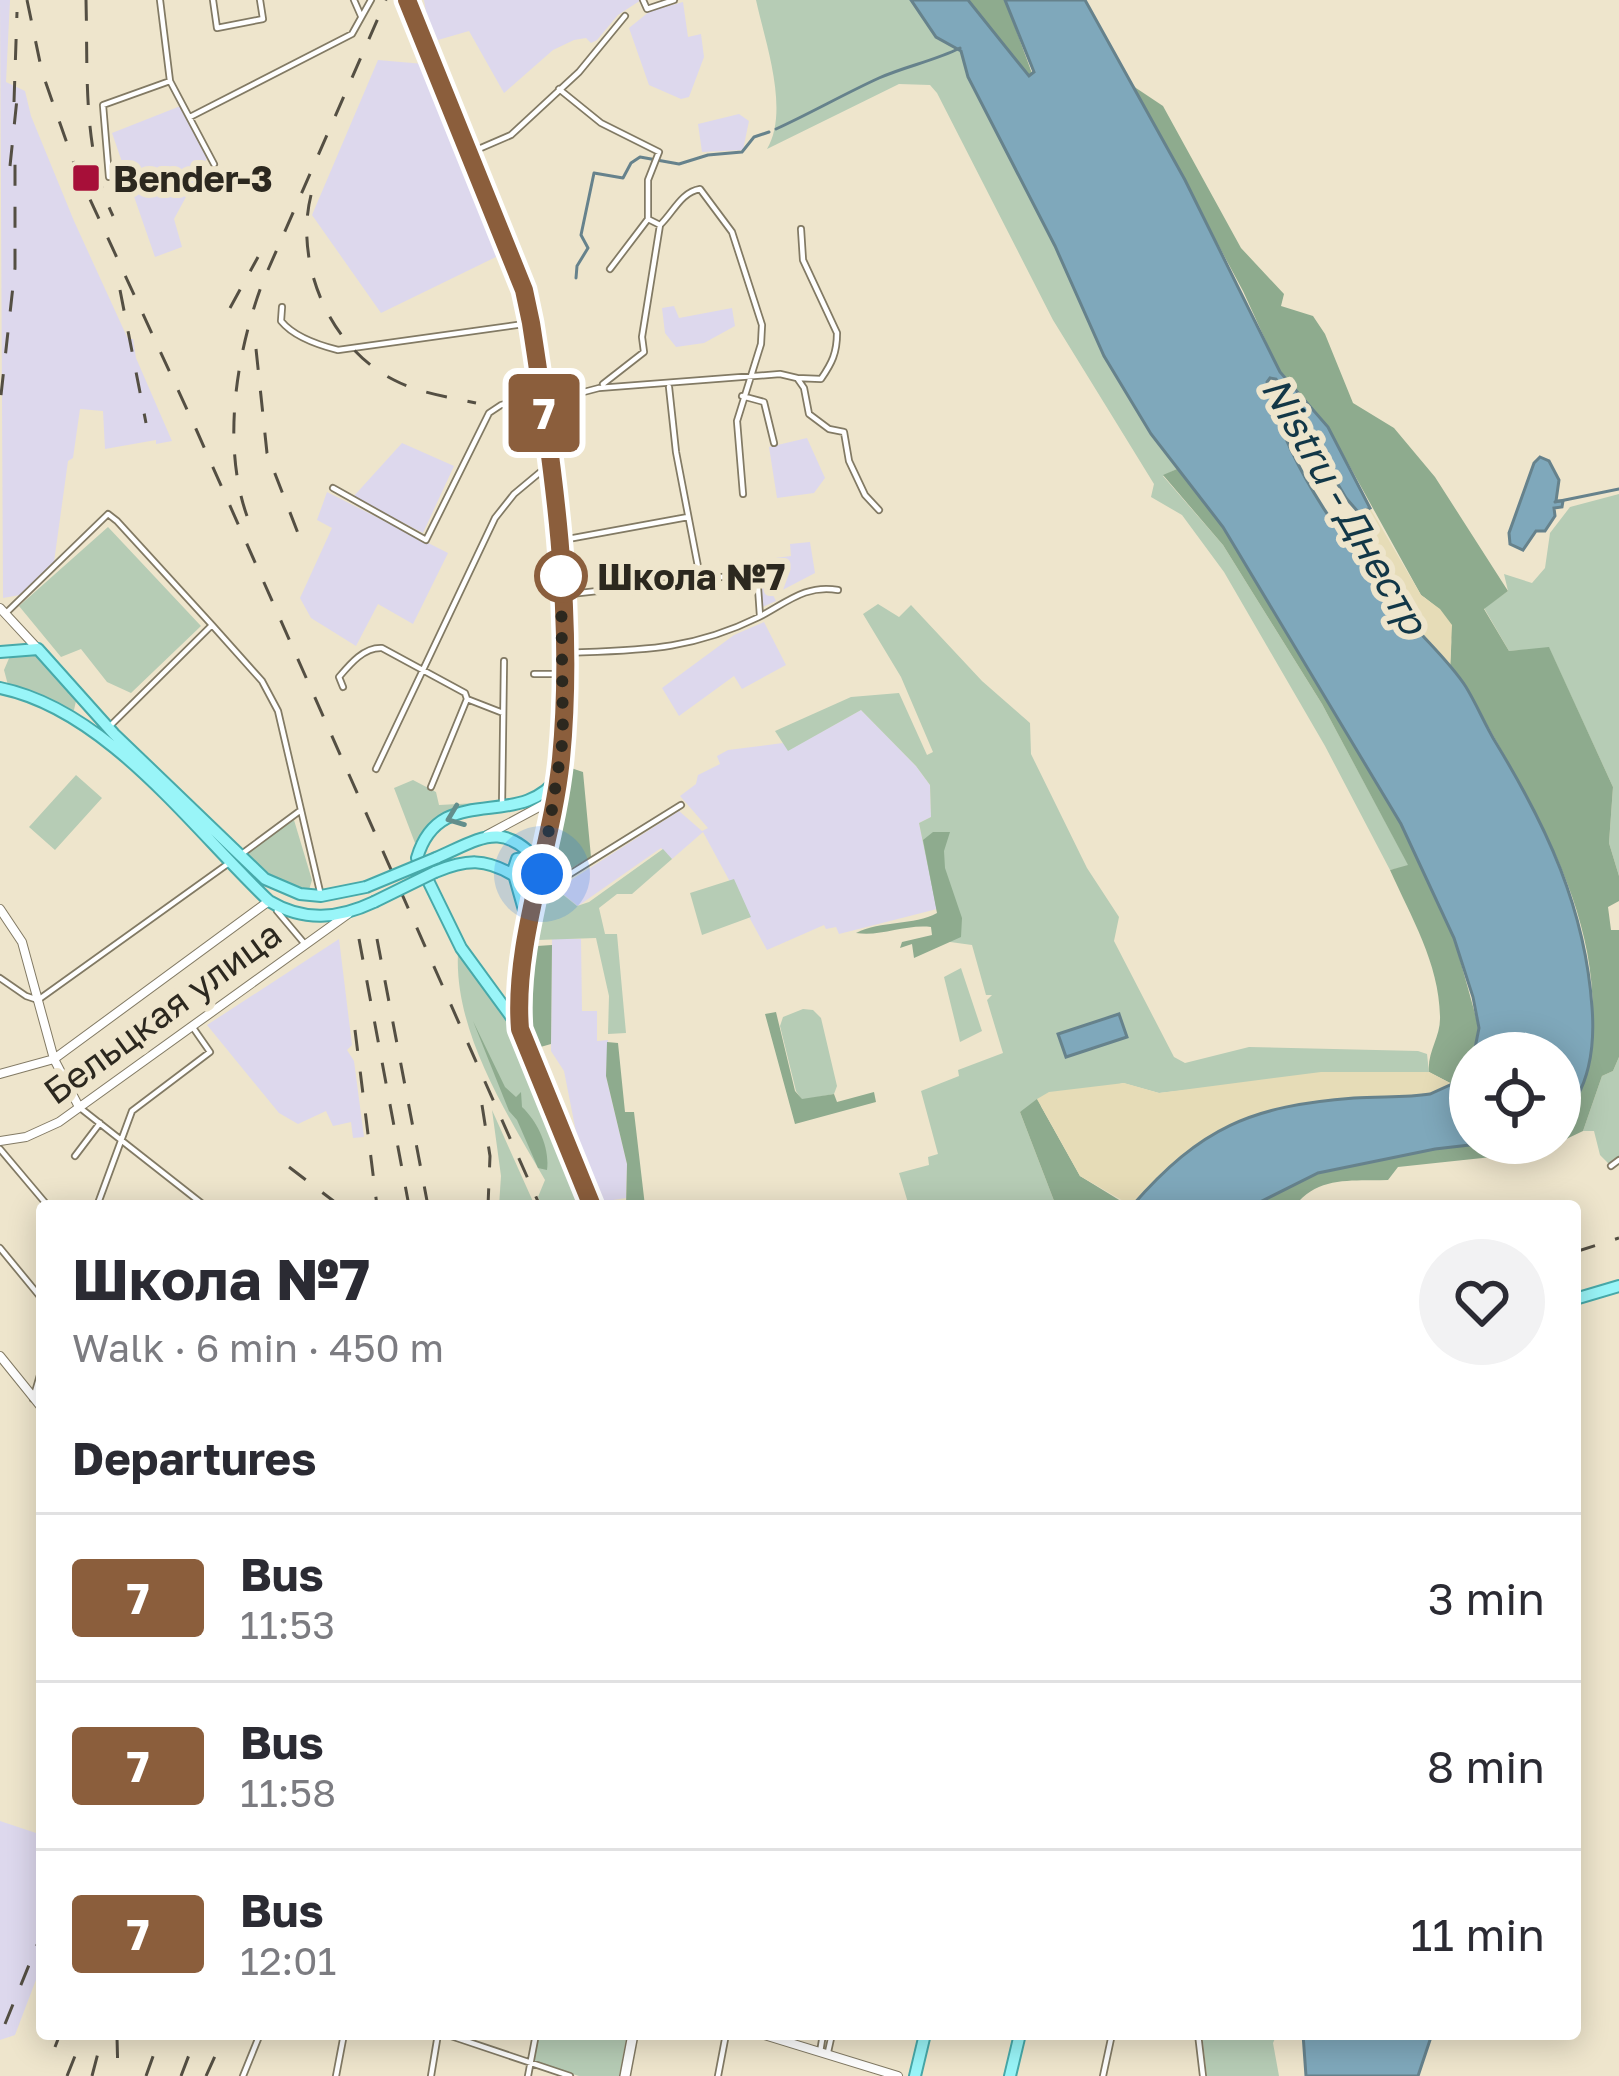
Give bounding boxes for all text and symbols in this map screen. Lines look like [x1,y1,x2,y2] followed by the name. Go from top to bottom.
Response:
[113,157,273,200] place label: Bender-3
[70,162,102,194] marker: Bender-3
[1252,368,1439,644] water label: Nistru - Днестр
[505,374,583,452] line badge: 7
[533,388,555,438] text: 7
[536,551,586,601] marker: Школа №7
[597,555,785,598] place label: Школа №7
[446,803,467,827] one-way arrow
[512,844,572,904] your location
[35,912,289,1112] street label: Бельцкая улица
[1449,1032,1581,1164] map controls
[1449,1032,1581,1164] button: locate
[1419,1239,1545,1365] button: heart
[72,1244,370,1313] text: Школа №7
[72,1324,444,1371] text: Walk · 6 min · 450 m
[72,1431,316,1485] text: Departures
[240,1547,324,1601] text: Bus
[1428,1571,1545,1625] text: 3 min
[127,1573,149,1623] text: 7
[240,1601,335,1648] text: 11:53
[240,1715,324,1769] text: Bus
[1427,1739,1545,1793] text: 8 min
[127,1741,149,1791] text: 7
[240,1769,336,1816] text: 11:58
[240,1883,324,1937] text: Bus
[1411,1907,1545,1961] text: 11 min
[127,1909,149,1959] text: 7
[240,1937,336,1984] text: 12:01

